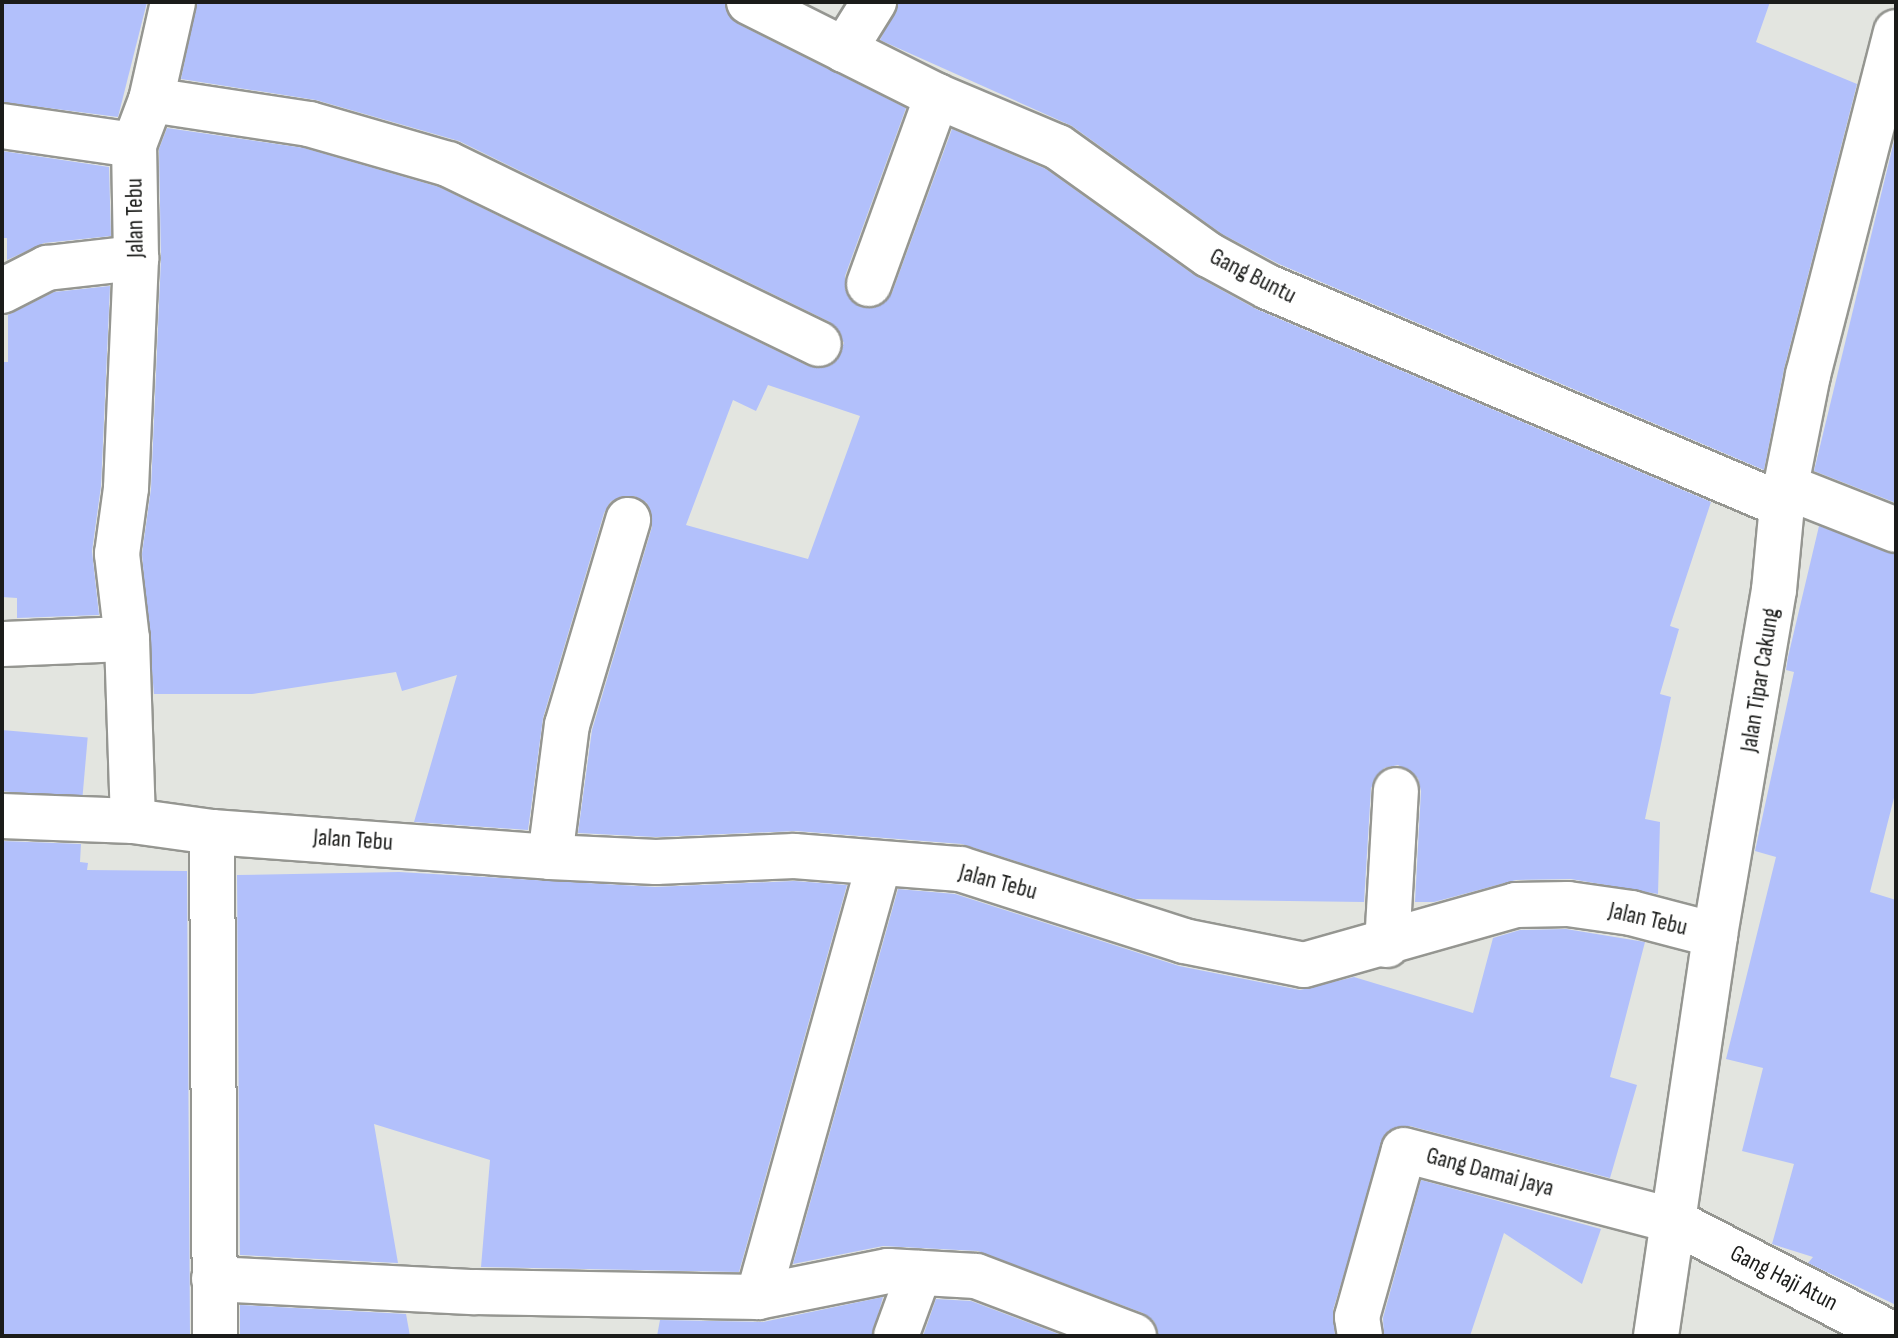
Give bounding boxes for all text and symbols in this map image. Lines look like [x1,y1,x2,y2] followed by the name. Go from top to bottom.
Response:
[120,178,150,258] street label: Jalan Tebu
[1205,242,1301,310] street label: Gang Buntu
[1734,606,1786,754] street label: Jalan Tipar Cakung
[312,823,394,857] street label: Jalan Tebu
[956,858,1040,906] street label: Jalan Tebu
[1606,896,1690,942] street label: Jalan Tebu
[1423,1141,1557,1203] street label: Gang Damai Jaya
[1725,1239,1843,1317] street label: Gang Haji Atun

